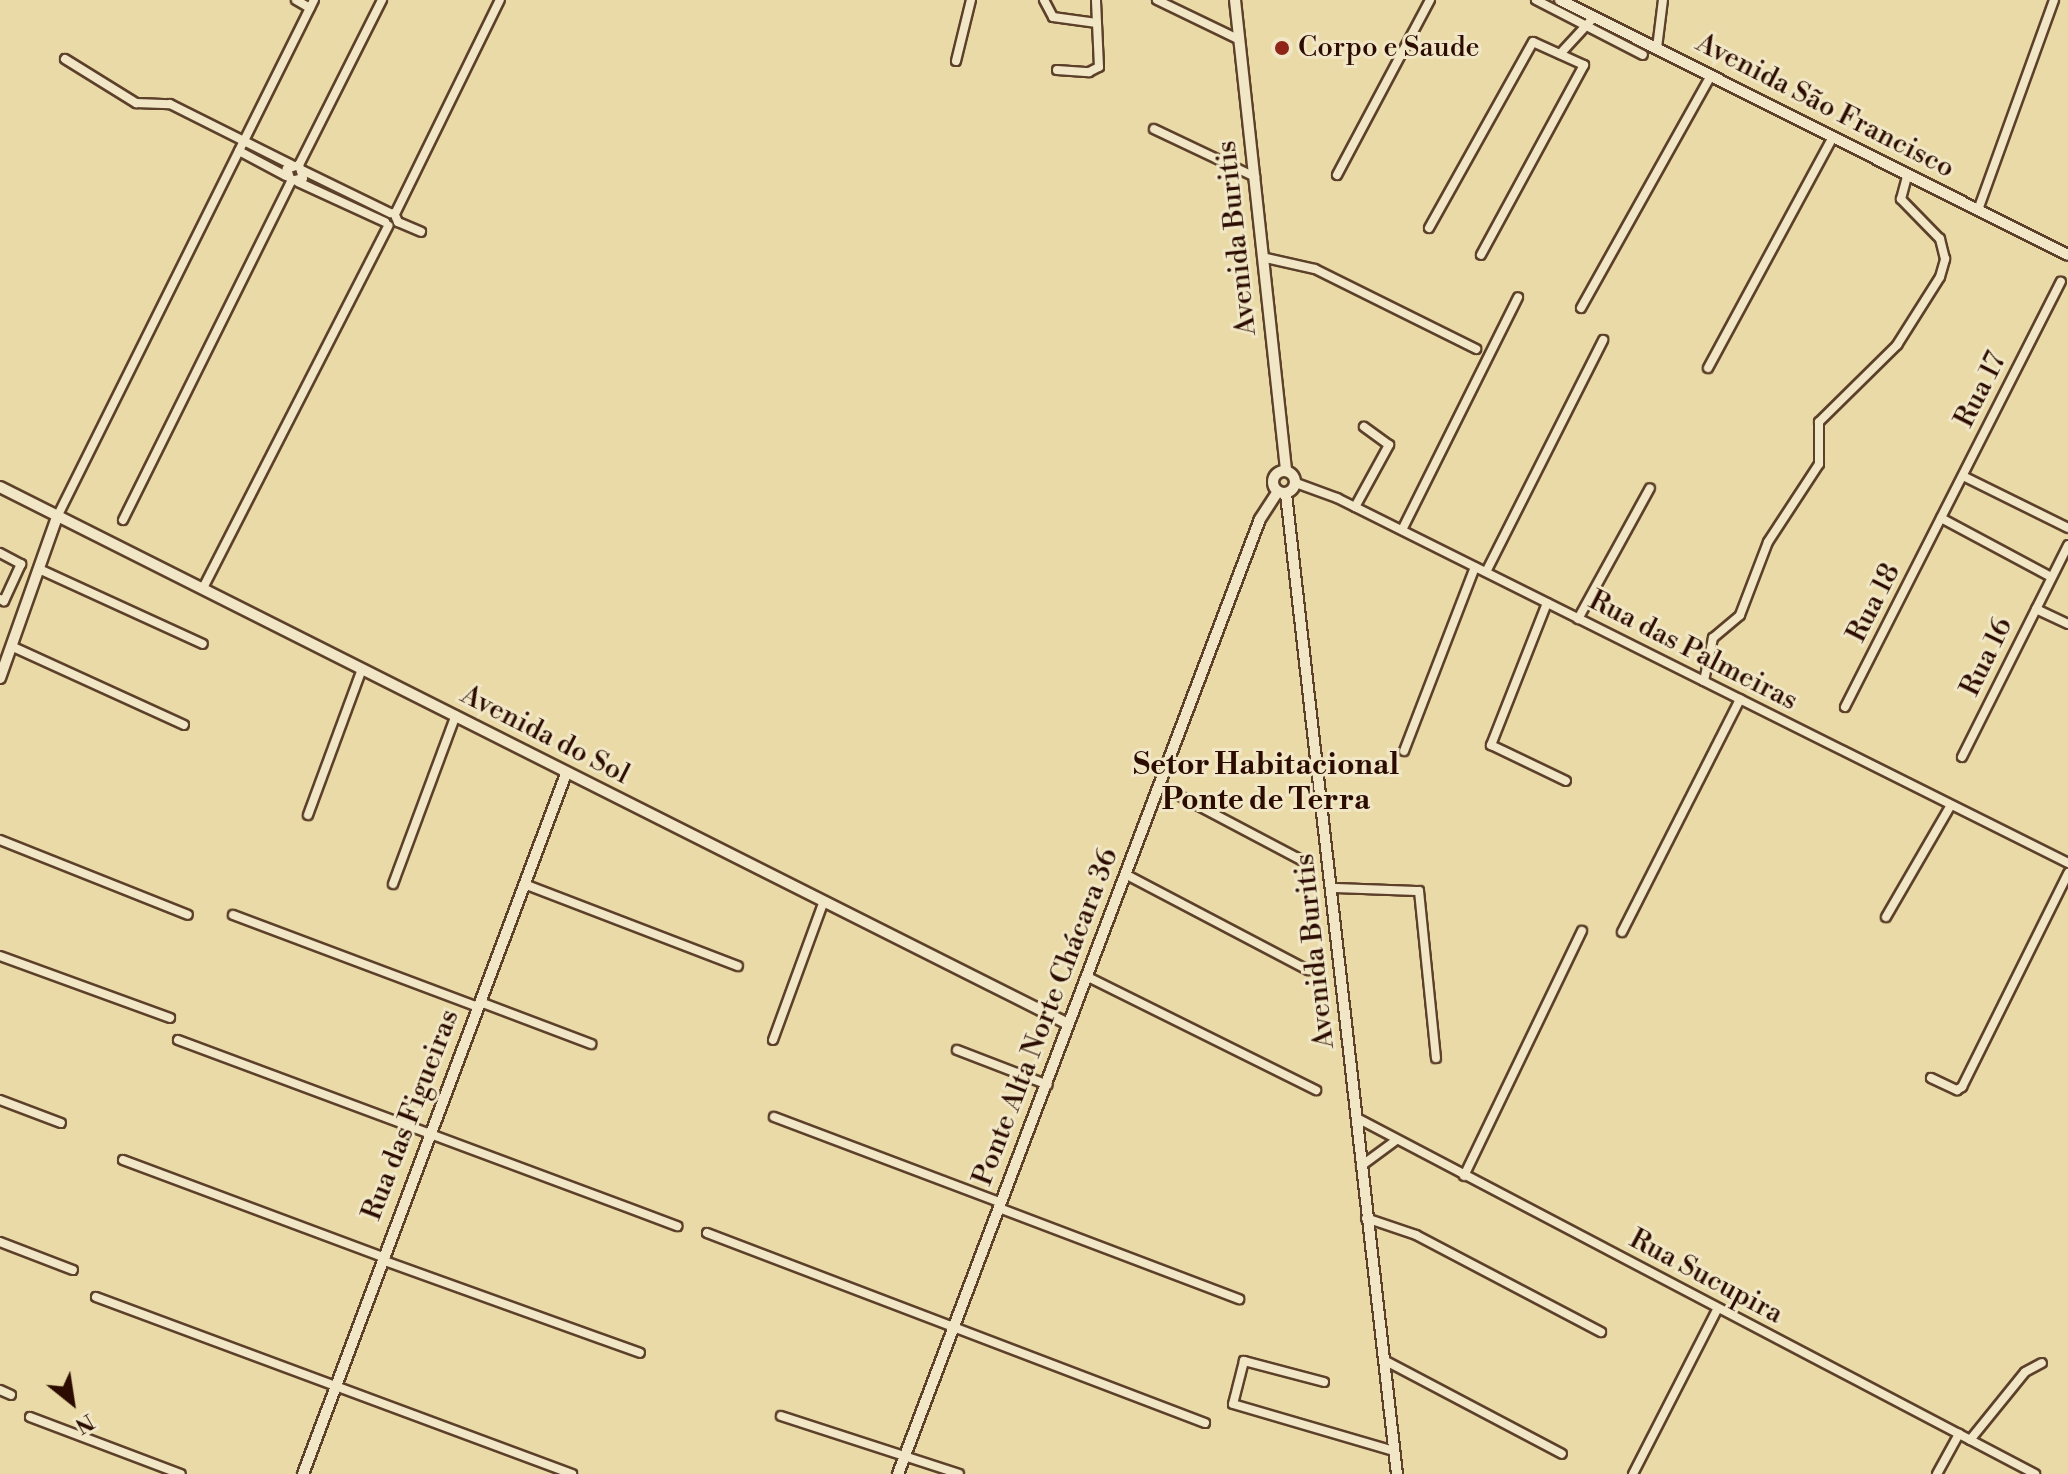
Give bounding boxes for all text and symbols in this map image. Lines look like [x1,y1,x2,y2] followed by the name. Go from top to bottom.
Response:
[1690,26,1960,186] street label: Avenida São Francisco
[1298,31,1480,65] place label: Corpo e Saude
[1273,39,1291,57] marker: Corpo e Saude
[1210,139,1264,337] street label: Avenida Buritis
[1948,347,2014,433] street label: Rua 17
[1840,558,1908,648] street label: Rua 18
[1583,584,1803,718] street label: Rua das Palmeiras
[1954,612,2020,702] street label: Rua 16
[455,678,635,792] street label: Avenida do Sol
[1133,747,1399,818] district label: Setor Habitacional Ponte de Terra
[966,844,1126,1190] street label: Ponte Alta Norte Chácara 36
[1288,852,1342,1050] street label: Avenida Buritis
[355,1005,467,1225] street label: Rua das Figueiras
[1624,1223,1788,1331] street label: Rua Sucupira
[32,1362,112,1442] north arrow
[70,1407,99,1439] text: N

